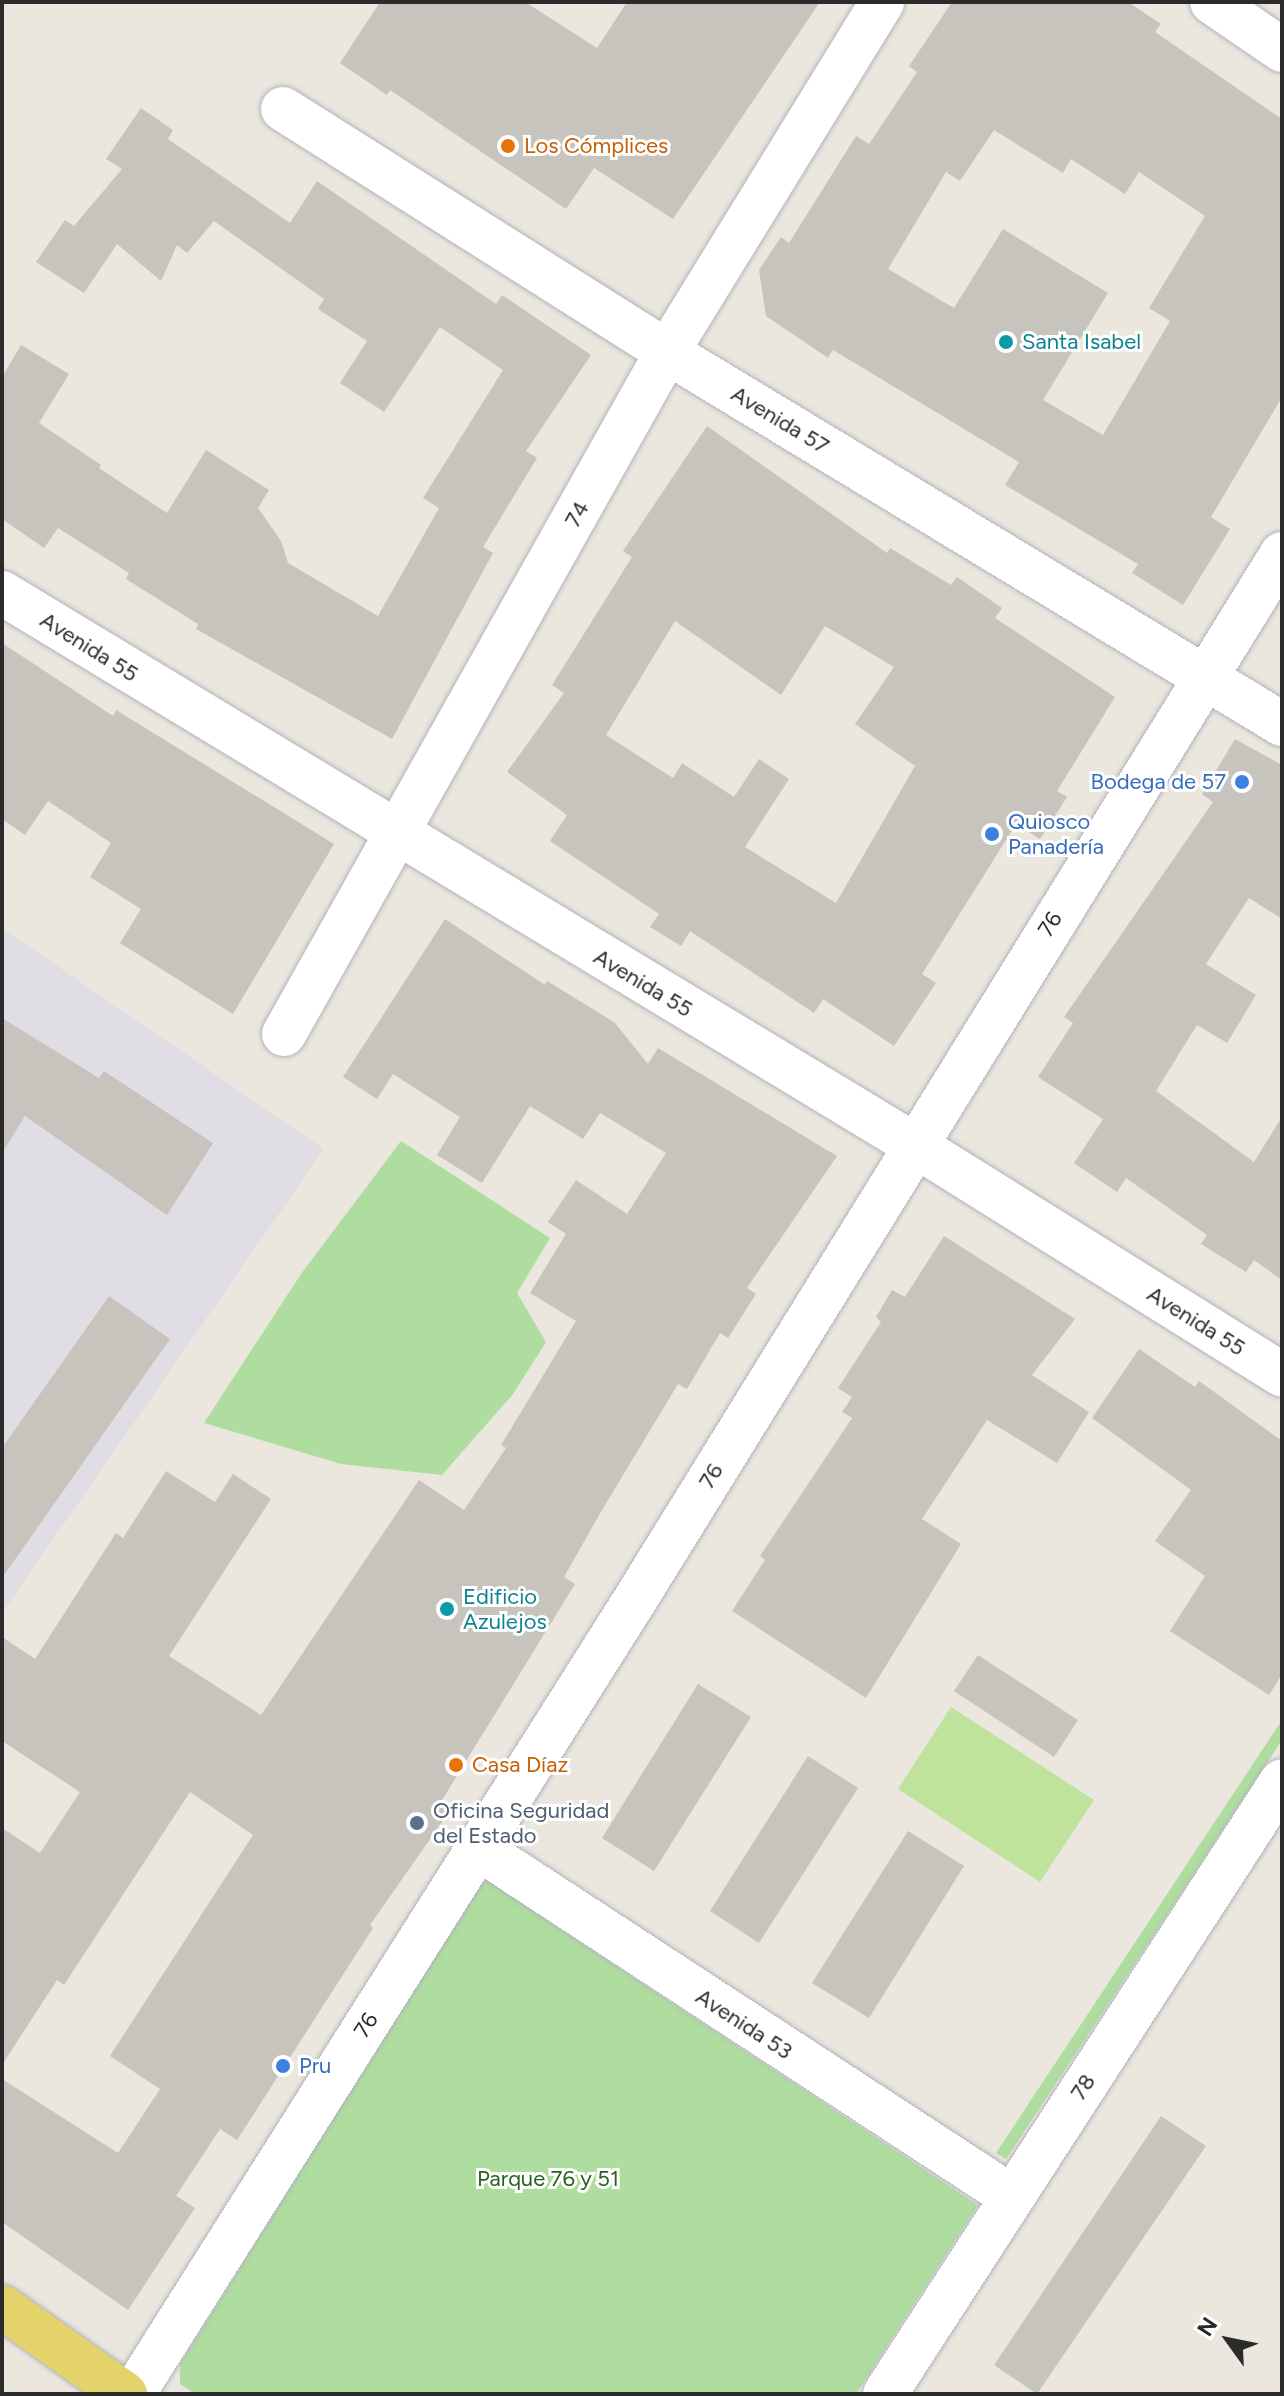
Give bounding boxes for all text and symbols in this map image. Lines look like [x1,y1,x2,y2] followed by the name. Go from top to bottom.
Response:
[524,133,668,159] place label: Los Cómplices
[499,137,517,155] marker: Los Cómplices
[1022,329,1141,355] place label: Santa Isabel
[997,333,1015,351] marker: Santa Isabel
[726,381,834,459] street label: Avenida 57
[559,496,595,532] street label: 74
[35,607,143,687] street label: Avenida 55
[1091,769,1226,795] place label: Bodega de 57
[1233,773,1251,791] marker: Bodega de 57
[1008,808,1104,860] place label: Quiosco Panadería
[983,825,1001,843] marker: Quiosco Panadería
[1032,907,1068,941] street label: 76
[589,943,697,1023] street label: Avenida 55
[1142,1281,1250,1361] street label: Avenida 55
[693,1459,729,1493] street label: 76
[463,1583,547,1634] place label: Edificio Azulejos
[438,1600,456,1618] marker: Edificio Azulejos
[472,1752,568,1778] place label: Casa Díaz
[447,1756,465,1774] marker: Casa Díaz
[433,1797,609,1848] place label: Oficina Seguridad del Estado
[408,1814,426,1832] marker: Oficina Seguridad del Estado
[691,1983,797,2065] street label: Avenida 53
[348,2008,384,2042] street label: 76
[299,2053,331,2079] place label: Pru
[274,2057,292,2075] marker: Pru
[1065,2069,1101,2105] street label: 78
[477,2166,619,2192] park label: Parque 76 y 51
[1188,2300,1268,2380] north arrow
[1191,2312,1223,2341] text: N

